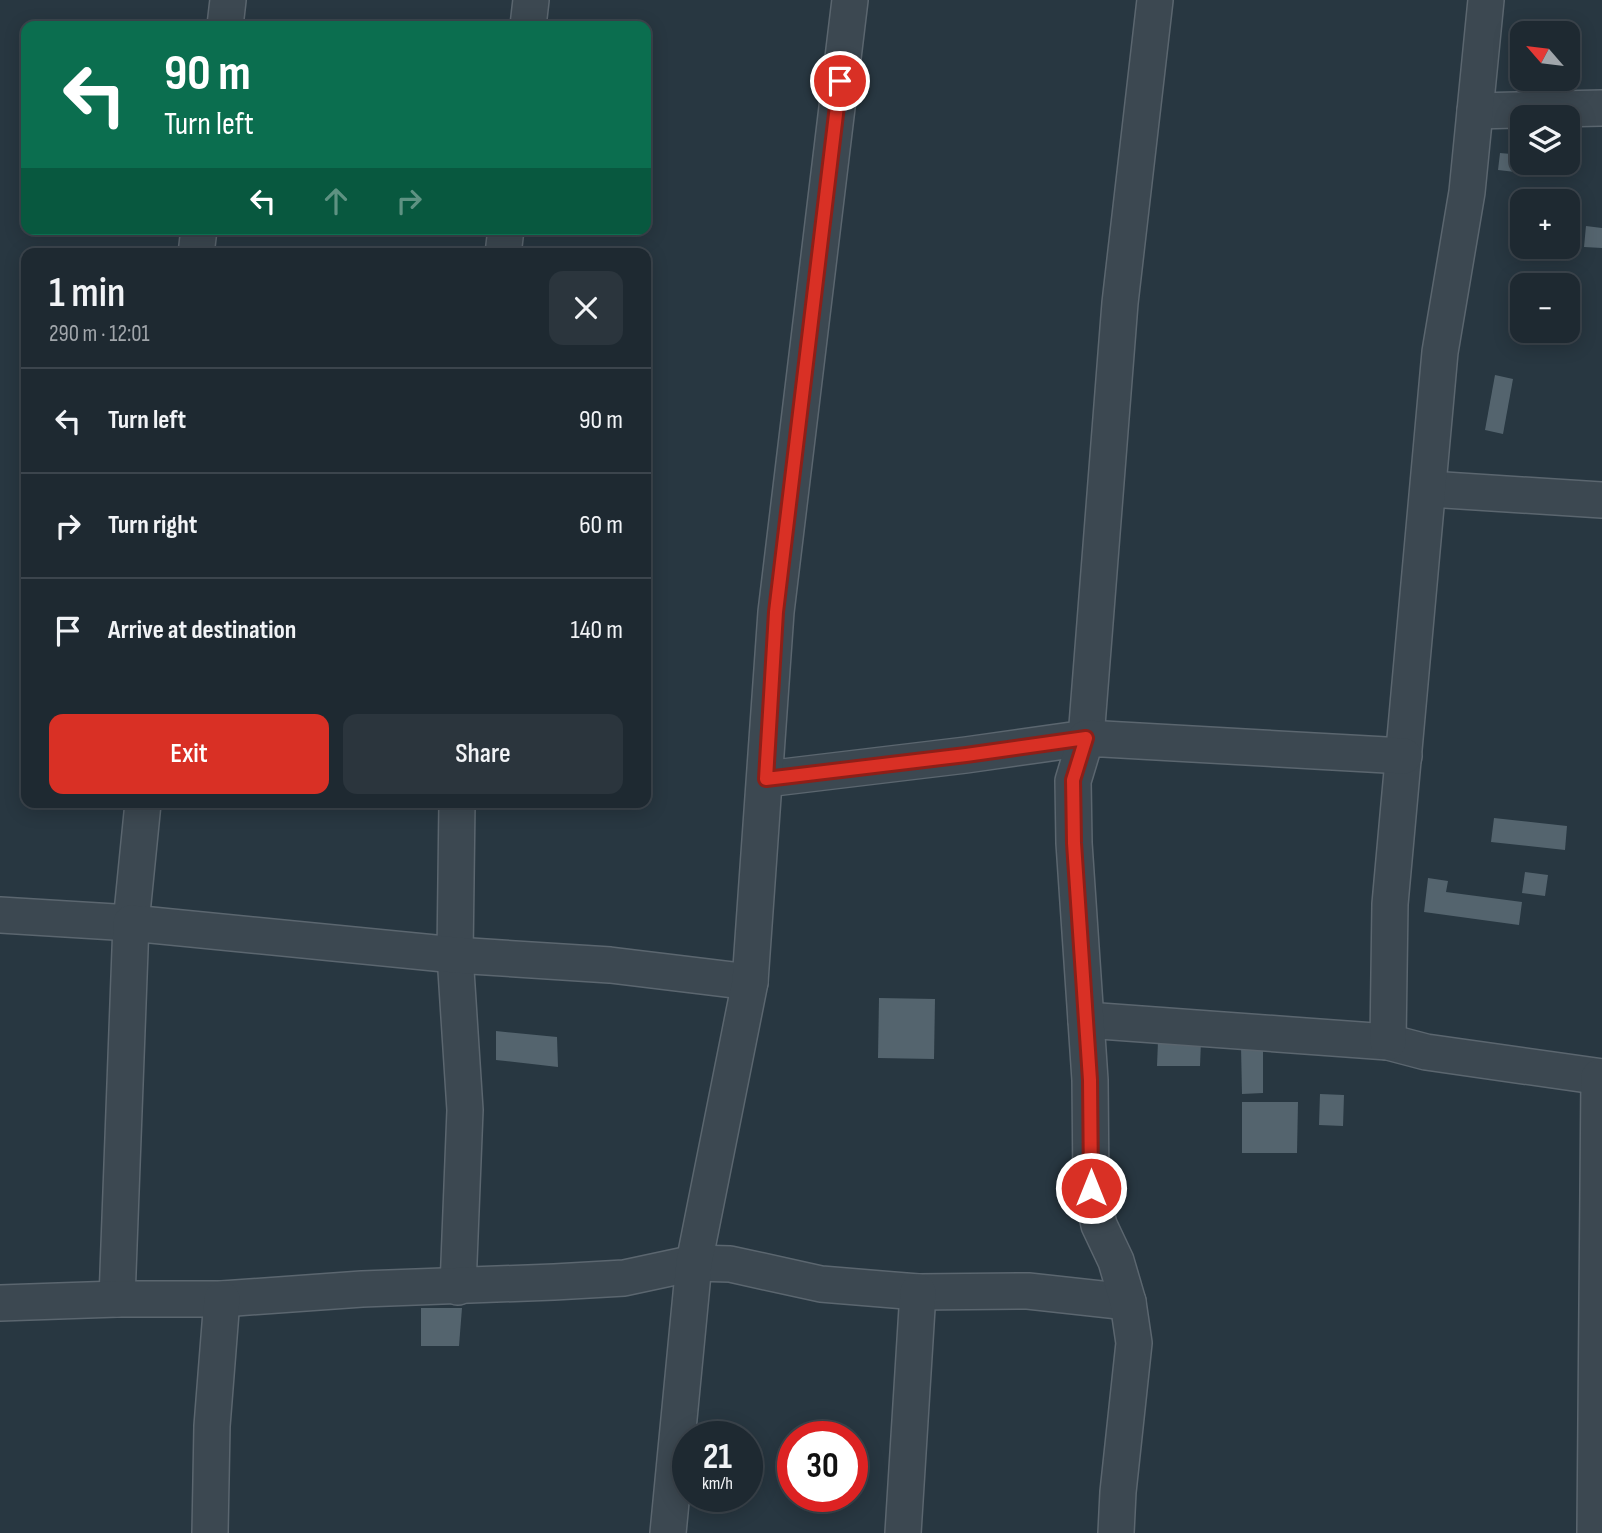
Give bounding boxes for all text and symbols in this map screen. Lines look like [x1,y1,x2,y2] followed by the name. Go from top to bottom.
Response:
[1510,21,1580,91] north arrow
[1510,21,1580,343] map controls
[164,45,251,104] text: 90 m
[49,49,140,140] icon: left
[810,51,870,111] pin
[821,62,859,100] icon: arrive
[164,105,254,144] text: Turn left
[1510,105,1580,175] button: layers
[244,182,282,220] icon: left
[317,182,355,220] icon: ahead
[390,182,428,220] icon: right
[1510,189,1580,259] button: +
[49,268,125,319] text: 1 min
[549,271,623,345] button: close
[1510,273,1580,343] button: −
[49,320,150,348] text: 290 m · 12:01
[49,402,87,440] icon: left
[108,405,186,436] text: Turn left
[579,405,623,436] text: 90 m
[49,507,87,545] icon: right
[108,510,197,541] text: Turn right
[579,510,623,541] text: 60 m
[49,612,87,650] icon: arrive
[108,615,296,646] text: Arrive at destination
[571,615,623,646] text: 140 m
[49,714,329,794] button: Exit
[343,714,623,794] button: Share
[1054,1151,1128,1225] position arrow
[777,1421,868,1512] speed limit sign: 30
[703,1436,732,1479] text: 21
[702,1473,733,1494] text: km/h

